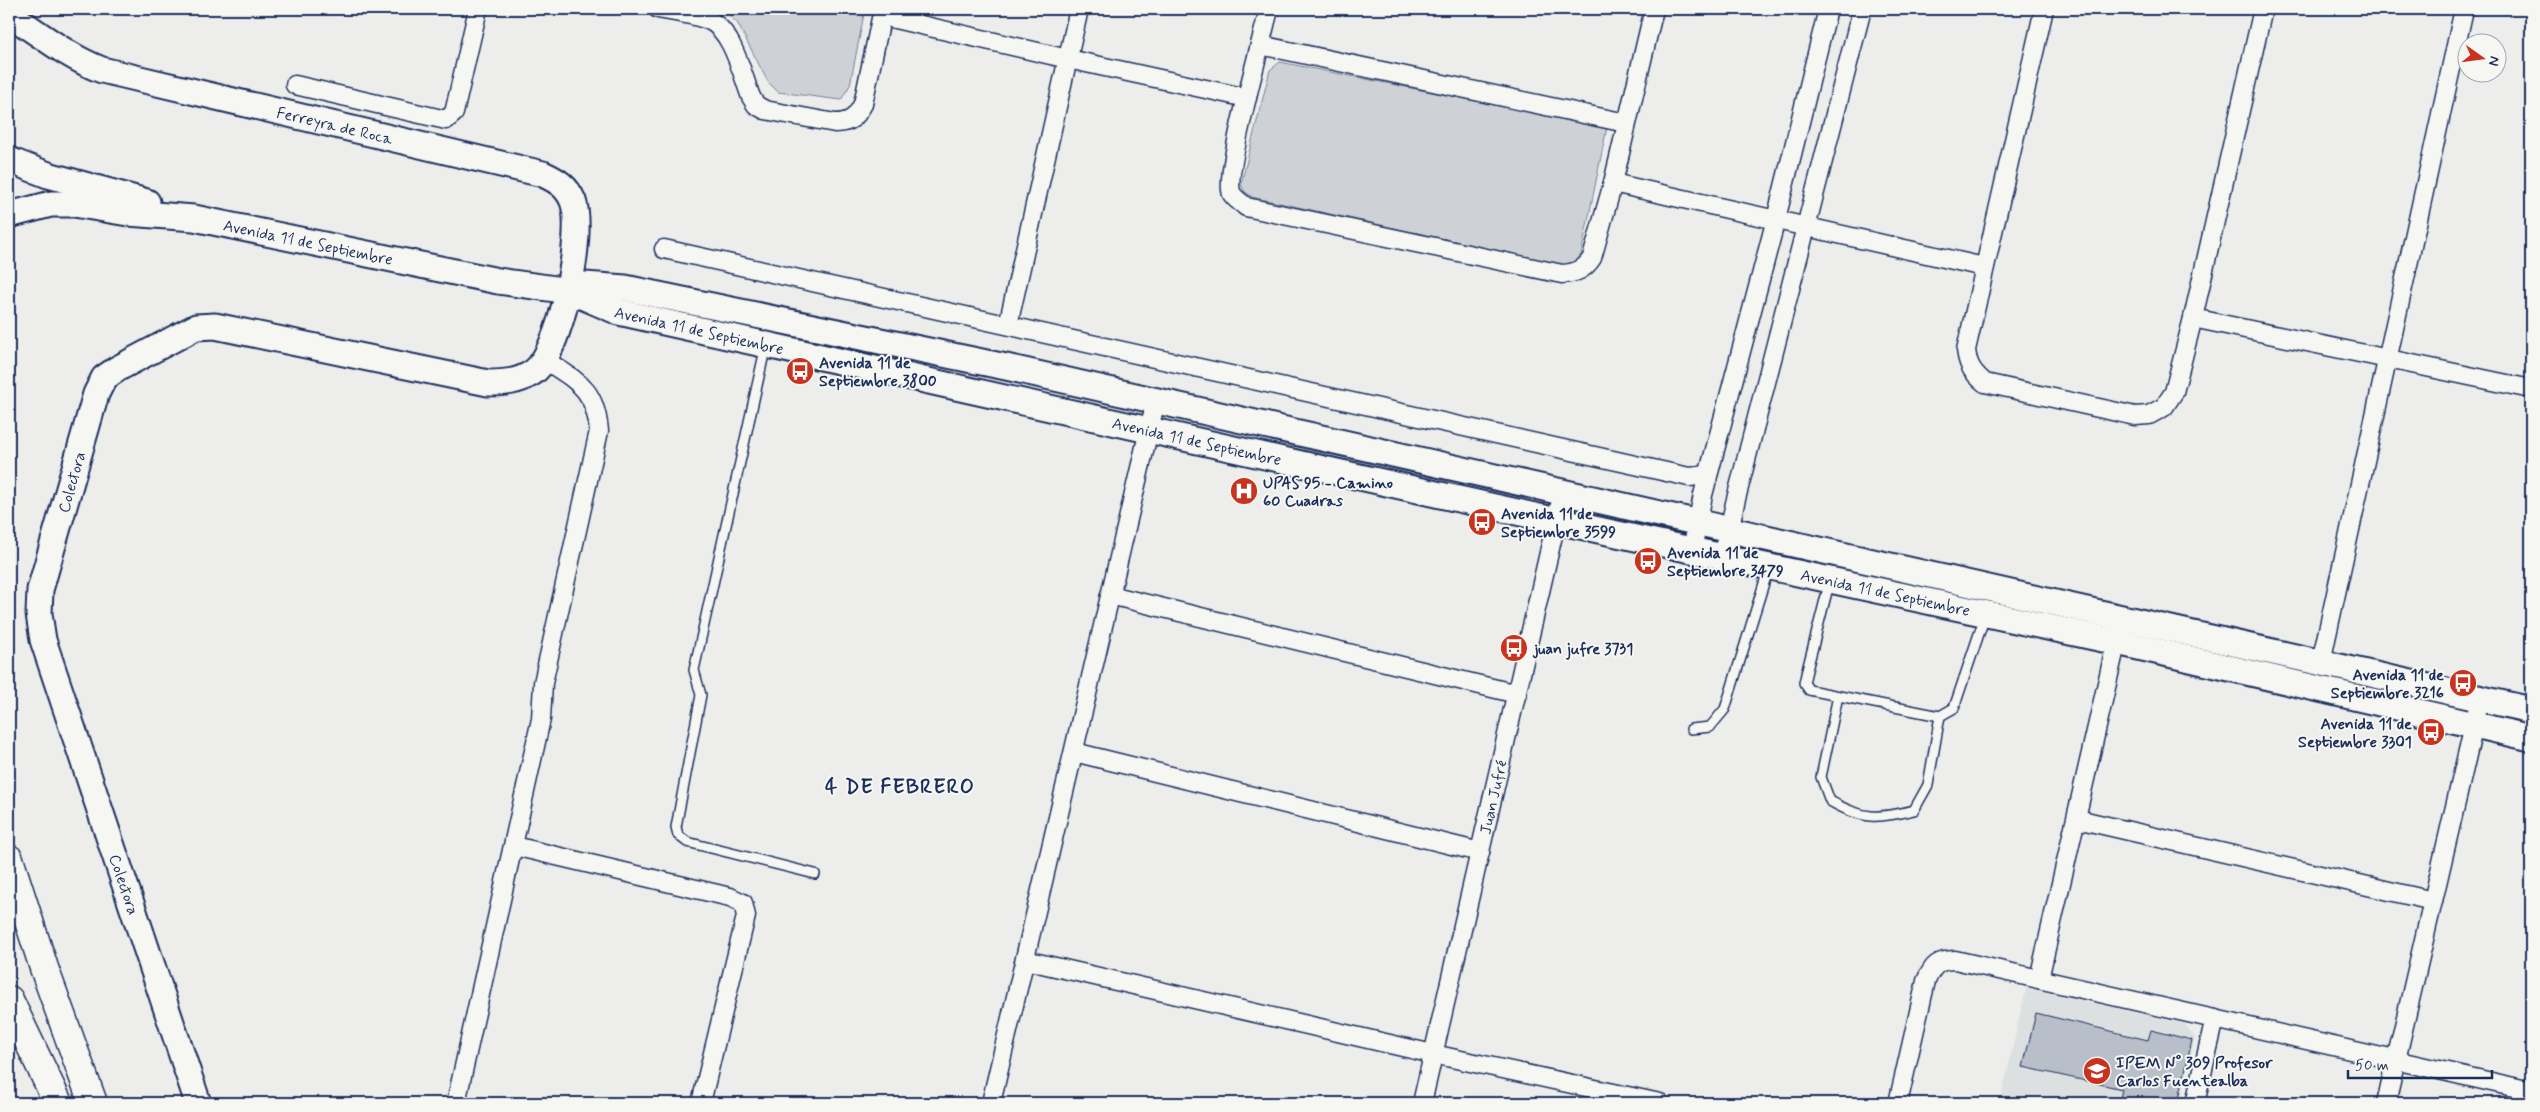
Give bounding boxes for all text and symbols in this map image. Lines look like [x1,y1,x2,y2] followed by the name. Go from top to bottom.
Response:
[2458,32,2508,82] north arrow
[2484,54,2504,68] text: N
[274,103,395,150] street label: Ferreyra de Roca
[221,215,395,271] street label: Avenida 11 de Septiembre
[612,302,786,360] street label: Avenida 11 de Septiembre
[819,353,937,392] place label: Avenida 11 de Septiembre 3800
[785,356,815,386] bus stop icon: Avenida 11 de Septiembre 3800
[1110,413,1283,471] street label: Avenida 11 de Septiembre
[54,449,91,515] street label: Colectora
[1263,473,1393,512] place label: UPAS 95 - Camino 60 Cuadras
[1229,476,1259,506] hospital icon: UPAS 95 - Camino 60 Cuadras
[1501,504,1616,543] place label: Avenida 11 de Septiembre 3599
[1467,507,1497,537] bus stop icon: Avenida 11 de Septiembre 3599
[1667,543,1784,582] place label: Avenida 11 de Septiembre 3479
[1633,546,1663,576] bus stop icon: Avenida 11 de Septiembre 3479
[1799,565,1972,622] street label: Avenida 11 de Septiembre
[1499,633,1529,663] bus stop icon: juan jufre 3731
[1532,639,1633,660] place label: juan jufre 3731
[2331,665,2444,704] place label: Avenida 11 de Septiembre 3216
[2448,668,2478,698] bus stop icon: Avenida 11 de Septiembre 3216
[2298,714,2412,753] place label: Avenida 11 de Septiembre 3301
[2416,717,2446,747] bus stop icon: Avenida 11 de Septiembre 3301
[1475,758,1513,837] street label: Juan Jufré
[825,773,975,801] district label: 4 DE FEBRERO
[103,852,143,918] street label: Colectora
[2348,1047,2491,1079] scale bar
[2116,1053,2273,1092] place label: IPEM N° 309 Profesor Carlos Fuentealba
[2082,1056,2112,1086] school or university icon: IPEM N° 309 Profesor Carlos Fuentealba
[2355,1056,2389,1076] text: 50 m

